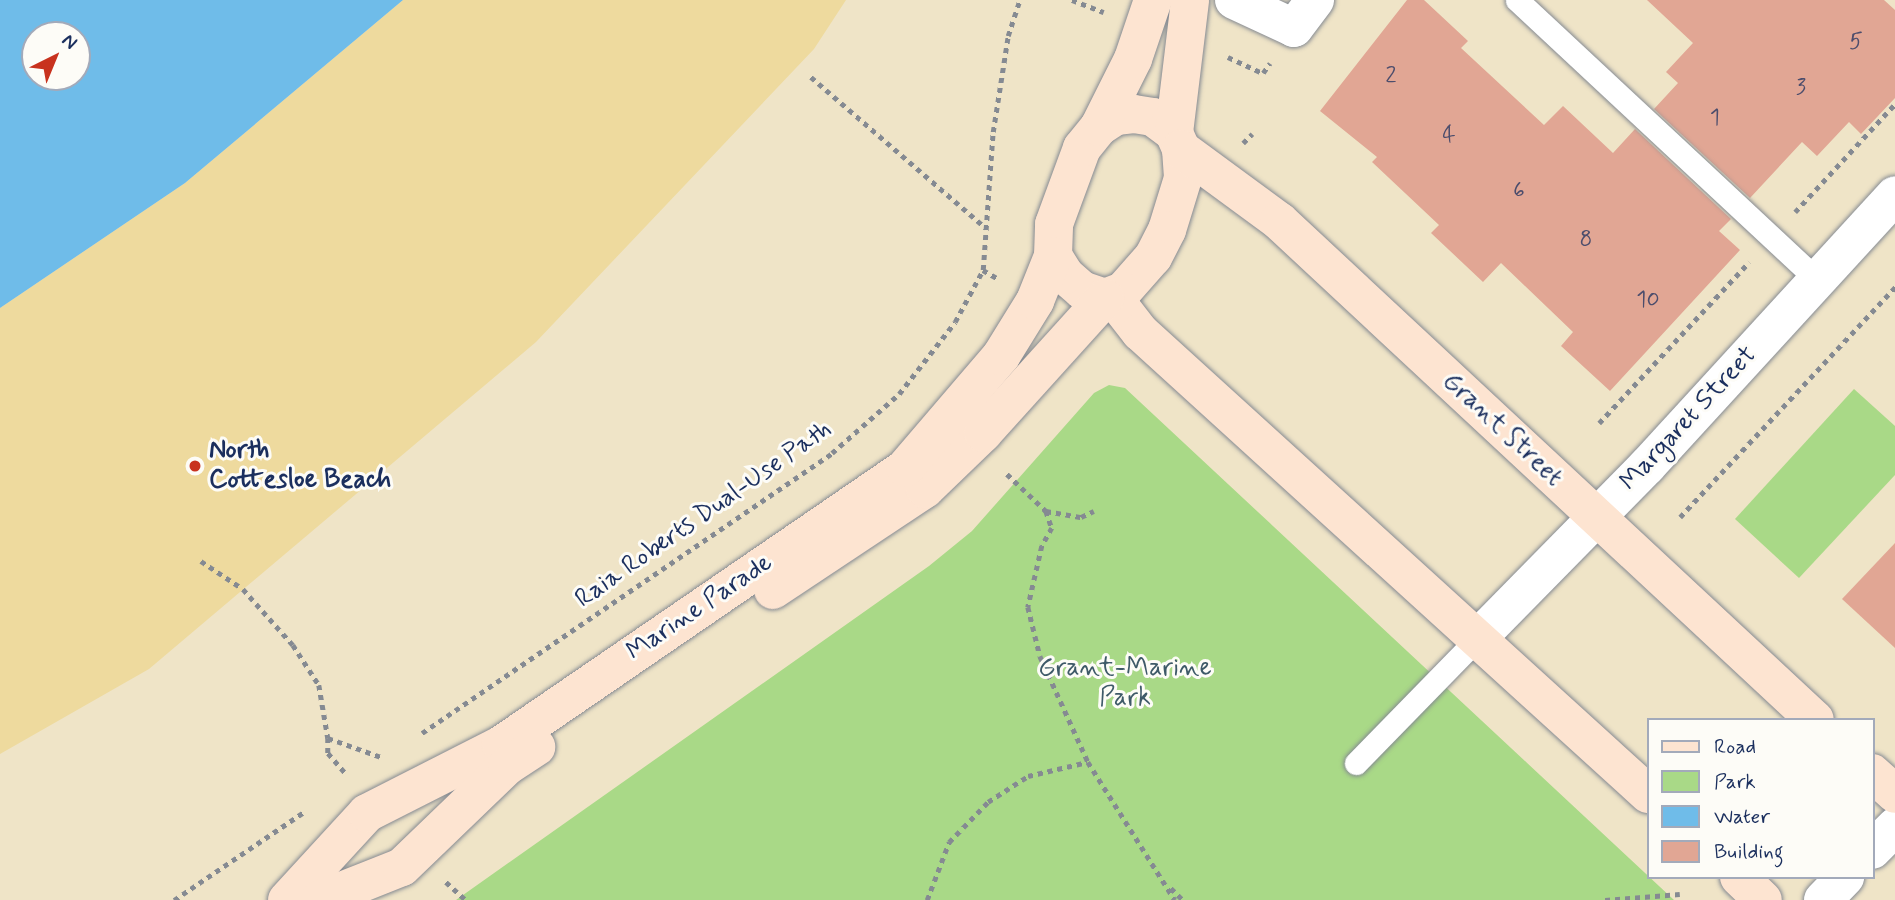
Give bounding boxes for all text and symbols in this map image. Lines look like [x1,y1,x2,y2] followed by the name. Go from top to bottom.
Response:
[21,21,91,91] north arrow
[56,28,82,55] text: N
[1849,28,1863,56] house number: 5
[1385,62,1397,90] house number: 2
[1796,74,1806,102] house number: 3
[1710,104,1720,132] house number: 1
[1442,121,1456,149] house number: 4
[1513,177,1525,205] house number: 6
[1580,226,1592,254] house number: 8
[1636,286,1660,314] house number: 10
[1615,341,1763,497] street label: Margaret Street
[1434,365,1570,495] street label: Grant Street
[571,415,837,615] street label: Raia Roberts Dual-Use Path
[209,435,391,496] place label: North Cottesloe Beach
[187,458,203,474] marker: North Cottesloe Beach
[621,548,779,668] street label: Marine Parade
[1038,653,1212,714] park label: Grant-Marine Park
[1646,718,1874,879] legend
[1714,733,1756,761] text: Road
[1714,768,1756,796] text: Park
[1714,803,1770,831] text: Water
[1714,838,1784,866] text: Building

